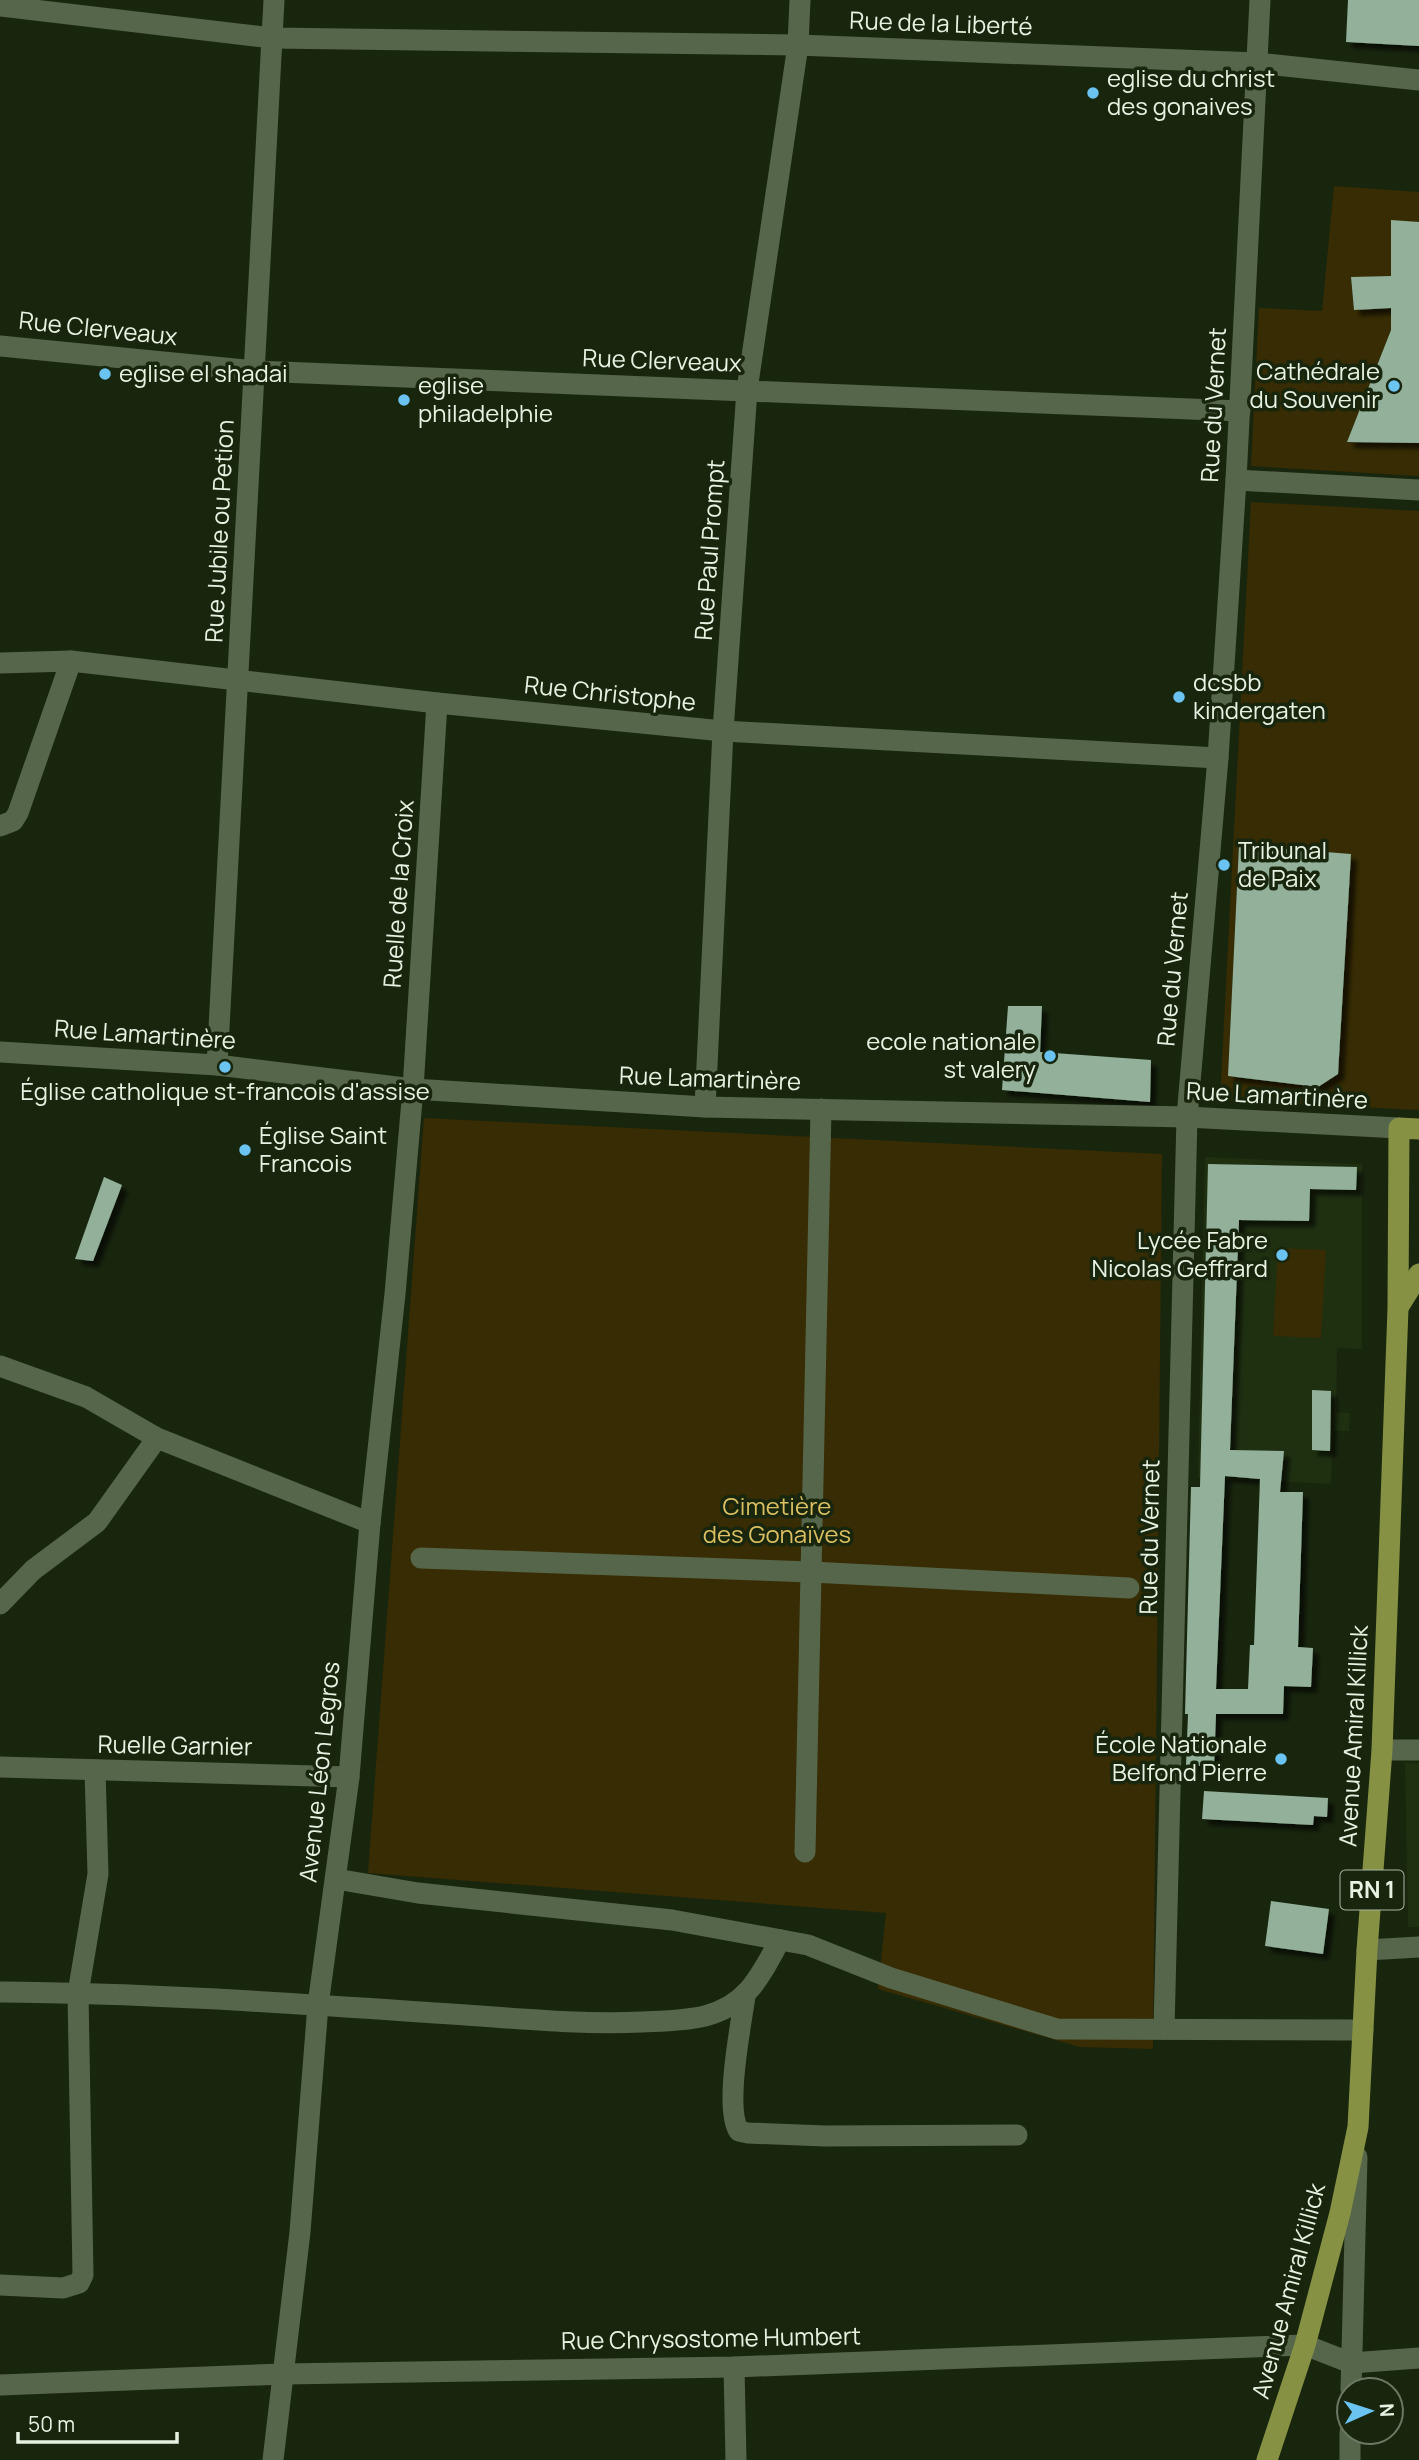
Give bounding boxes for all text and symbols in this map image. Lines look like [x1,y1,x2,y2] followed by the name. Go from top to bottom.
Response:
[849,3,1033,42] street label: Rue de la Liberté
[1107,61,1275,122] place label: eglise du christ des gonaives
[1085,85,1101,101] marker: eglise du christ des gonaives
[17,303,179,352] street label: Rue Clerveaux
[1192,327,1233,483] street label: Rue du Vernet
[582,340,743,379] street label: Rue Clerveaux
[1250,354,1380,415] place label: Cathédrale du Souvenir
[119,356,288,389] place label: eglise el shadai
[97,366,113,382] marker: eglise el shadai
[418,368,553,429] place label: eglise philadelphie
[1386,378,1402,394] marker: Cathédrale du Souvenir
[396,392,412,408] marker: eglise philadelphie
[196,419,241,643] street label: Rue Jubile ou Petion
[686,458,731,642] street label: Rue Paul Prompt
[1193,665,1326,726] place label: dcsbb kindergaten
[523,667,698,718] street label: Rue Christophe
[1171,689,1187,705] marker: dcsbb kindergaten
[374,798,421,989] street label: Ruelle de la Croix
[1238,833,1327,894] place label: Tribunal de Paix
[1216,857,1232,873] marker: Tribunal de Paix
[1148,890,1195,1048] street label: Rue du Vernet
[53,1011,237,1056] street label: Rue Lamartinère
[866,1024,1036,1085] place label: ecole nationale st valery
[1042,1048,1058,1064] marker: ecole nationale st valery
[618,1058,802,1097] street label: Rue Lamartinère
[217,1059,233,1075] marker: Église catholique st-francois d'assise
[1185,1073,1369,1116] street label: Rue Lamartinère
[20,1074,430,1107] place label: Église catholique st-francois d'assise
[259,1118,387,1179] place label: Église Saint Francois
[237,1142,253,1158] marker: Église Saint Francois
[1092,1223,1268,1284] place label: Lycée Fabre Nicolas Geffrard
[1274,1247,1290,1263] marker: Lycée Fabre Nicolas Geffrard
[1131,1459,1166,1615] street label: Rue du Vernet
[703,1489,851,1550] park label: Cimetière des Gonaïves
[1330,1623,1375,1848] street label: Avenue Amiral Killick
[290,1660,347,1884] street label: Avenue Léon Legros
[97,1727,253,1762] street label: Ruelle Garnier
[1095,1727,1267,1788] place label: École Nationale Belfond Pierre
[1273,1751,1289,1767] marker: École Nationale Belfond Pierre
[1340,1870,1404,1910] road number: RN 1
[1243,2178,1332,2402] street label: Avenue Amiral Killick
[561,2318,861,2357] street label: Rue Chrysostome Humbert
[1335,2376,1405,2446] north arrow
[18,2400,177,2444] scale bar
[1374,2403,1400,2418] text: N
[28,2410,75,2438] text: 50 m

